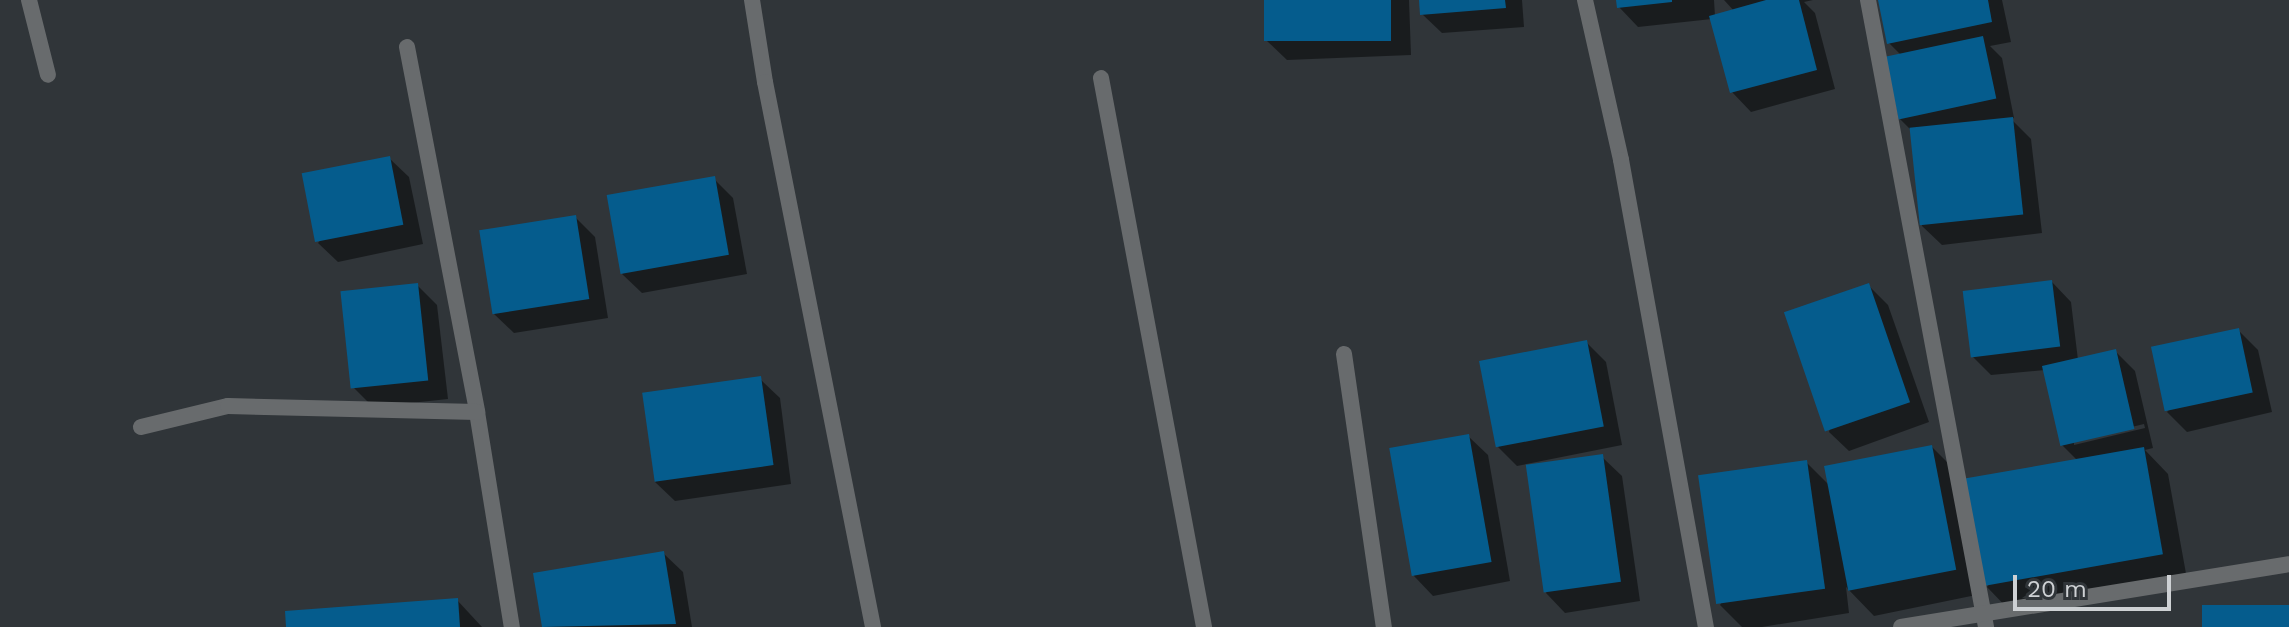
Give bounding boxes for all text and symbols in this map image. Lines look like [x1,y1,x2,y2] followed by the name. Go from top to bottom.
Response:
[2017,559,2175,609] scale bar
[2027,575,2087,603] text: 20 m

